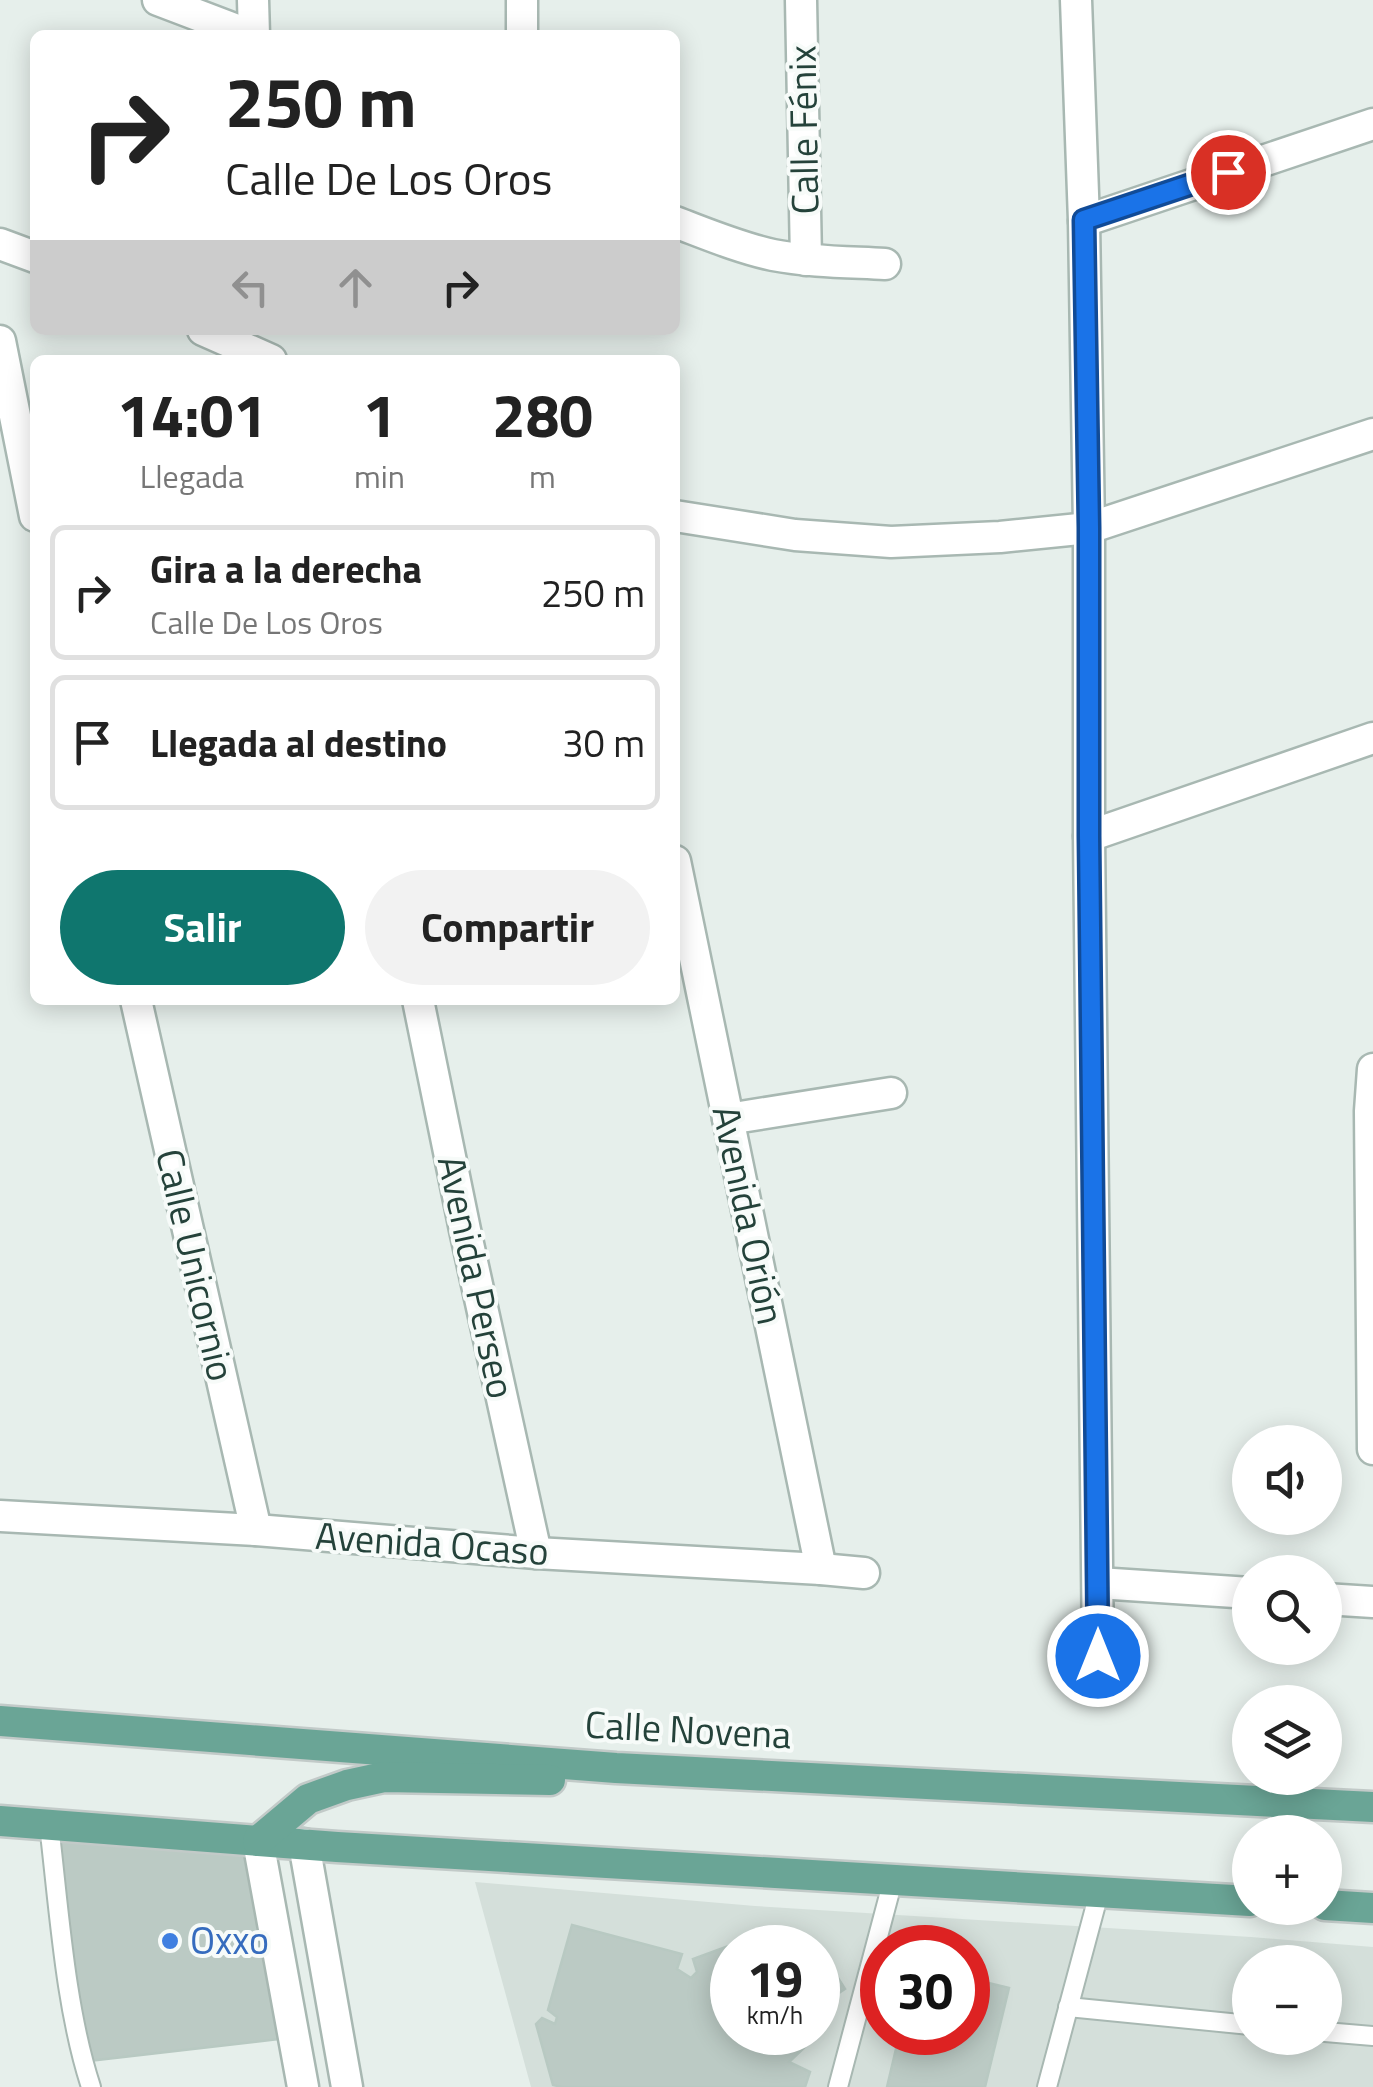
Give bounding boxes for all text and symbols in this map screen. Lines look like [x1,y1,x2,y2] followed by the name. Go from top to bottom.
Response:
[773,45,833,215] street label: Calle Fénix
[225,48,417,154] text: 250 m
[60,70,190,200] icon: right
[1186,130,1271,215] pin
[225,144,553,212] text: Calle De Los Oros
[1201,145,1256,200] icon: arrive
[223,260,278,315] icon: left
[328,260,383,315] icon: ahead
[433,260,488,315] icon: right
[117,369,267,460] text: 14:01
[363,369,396,460] text: 1
[492,369,593,460] text: 280
[140,452,244,500] text: Llegada
[354,452,405,500] text: min
[529,452,556,500] text: m
[150,540,422,598] text: Gira a la derecha
[541,564,645,622] text: 250 m
[65,565,120,620] icon: right
[150,598,383,646] text: Calle De Los Oros
[150,714,447,772] text: Llegada al destino
[562,714,645,772] text: 30 m
[65,715,120,770] icon: arrive
[60,870,345,985] button: Salir
[365,870,650,985] button: Compartir
[697,1100,800,1330] street label: Avenida Orión
[141,1143,251,1386] street label: Calle Unicornio
[423,1150,531,1404] street label: Avenida Perseo
[1232,1425,1342,2055] map controls
[1232,1425,1342,1535] button: sound
[313,1506,551,1580] street label: Avenida Ocaso
[1232,1555,1342,1665] button: search
[1046,1604,1150,1708] position arrow
[1232,1685,1342,1795] button: layers
[583,1695,793,1763] street label: Calle Novena
[1232,1815,1342,1925] button: +
[190,1911,269,1969] place label: Oxxo
[860,1925,990,2055] speed limit sign: 30
[159,1930,181,1952] marker: Oxxo
[747,1940,803,2016] text: 19
[1232,1945,1342,2055] button: −
[747,1996,803,2034] text: km/h

